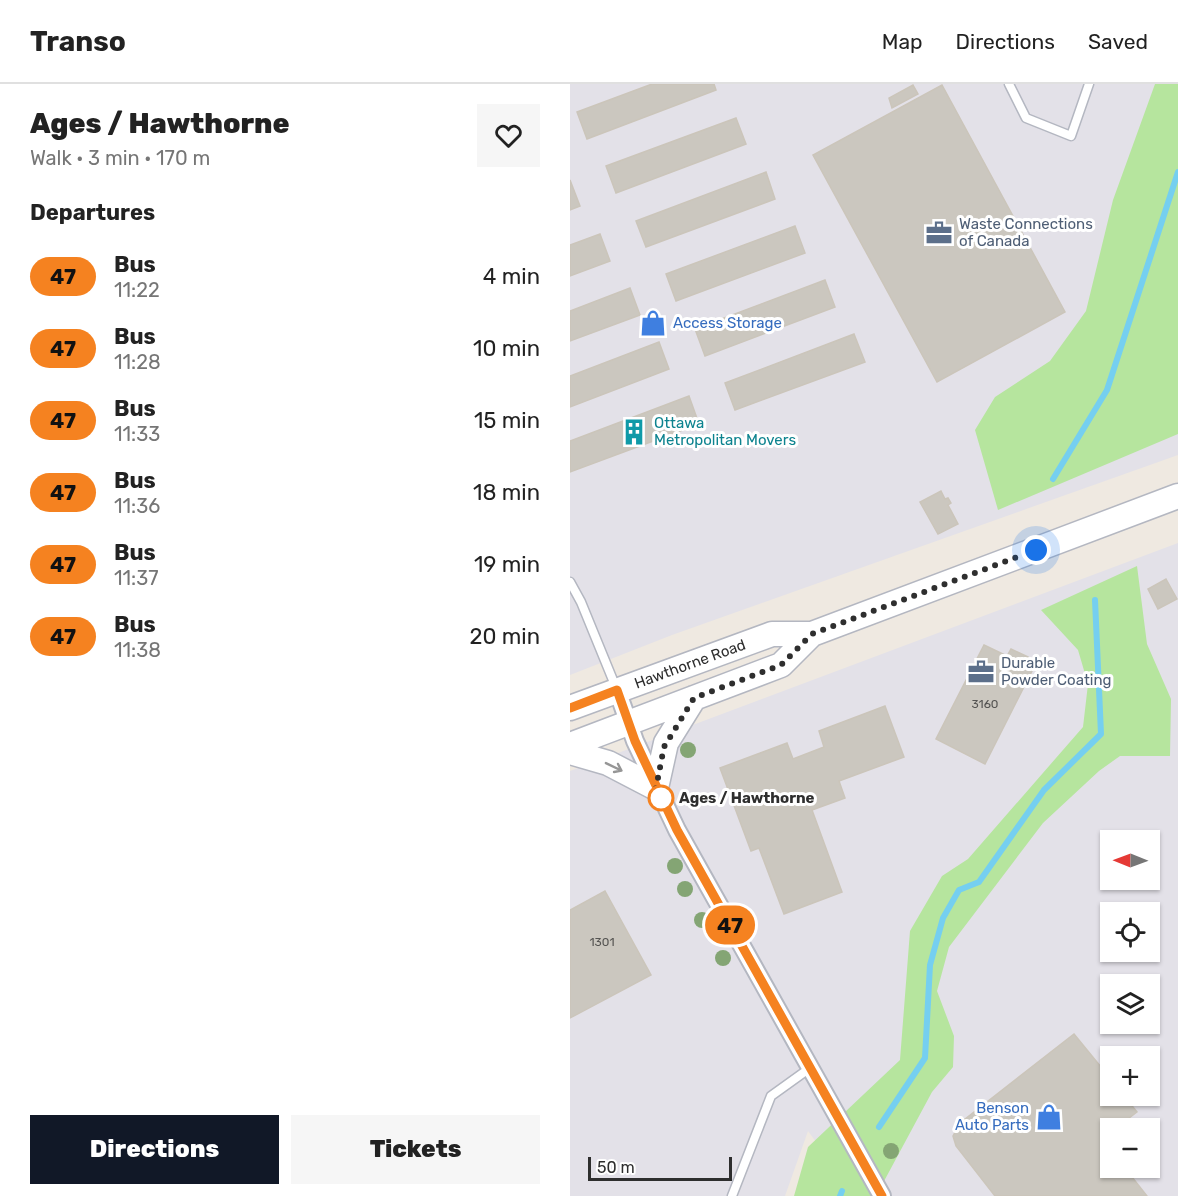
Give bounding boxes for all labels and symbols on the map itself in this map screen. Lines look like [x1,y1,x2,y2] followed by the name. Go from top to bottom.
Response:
[959,215,1093,250] place label: Waste Connections of Canada
[924,218,954,248] office icon: Waste Connections of Canada
[638,308,668,338] shop icon: Access Storage
[673,314,782,332] place label: Access Storage
[654,414,796,449] place label: Ottawa Metropolitan Movers
[619,417,649,447] building icon: Ottawa Metropolitan Movers
[1021,535,1051,565] your location
[632,636,748,692] street label: Hawthorne Road
[1001,654,1111,689] place label: Durable Powder Coating
[966,657,996,687] office icon: Durable Powder Coating
[972,697,999,711] house number: 3160
[605,761,623,773] one-way arrow
[648,785,674,811] marker: Ages / Hawthorne
[679,789,815,807] place label: Ages / Hawthorne
[1100,830,1160,890] north arrow
[703,906,757,944] line badge: 47
[589,935,615,949] house number: 1301
[955,1099,1029,1134] place label: Benson Auto Parts
[1034,1102,1064,1132] shop icon: Benson Auto Parts
[588,1154,732,1182] scale bar

